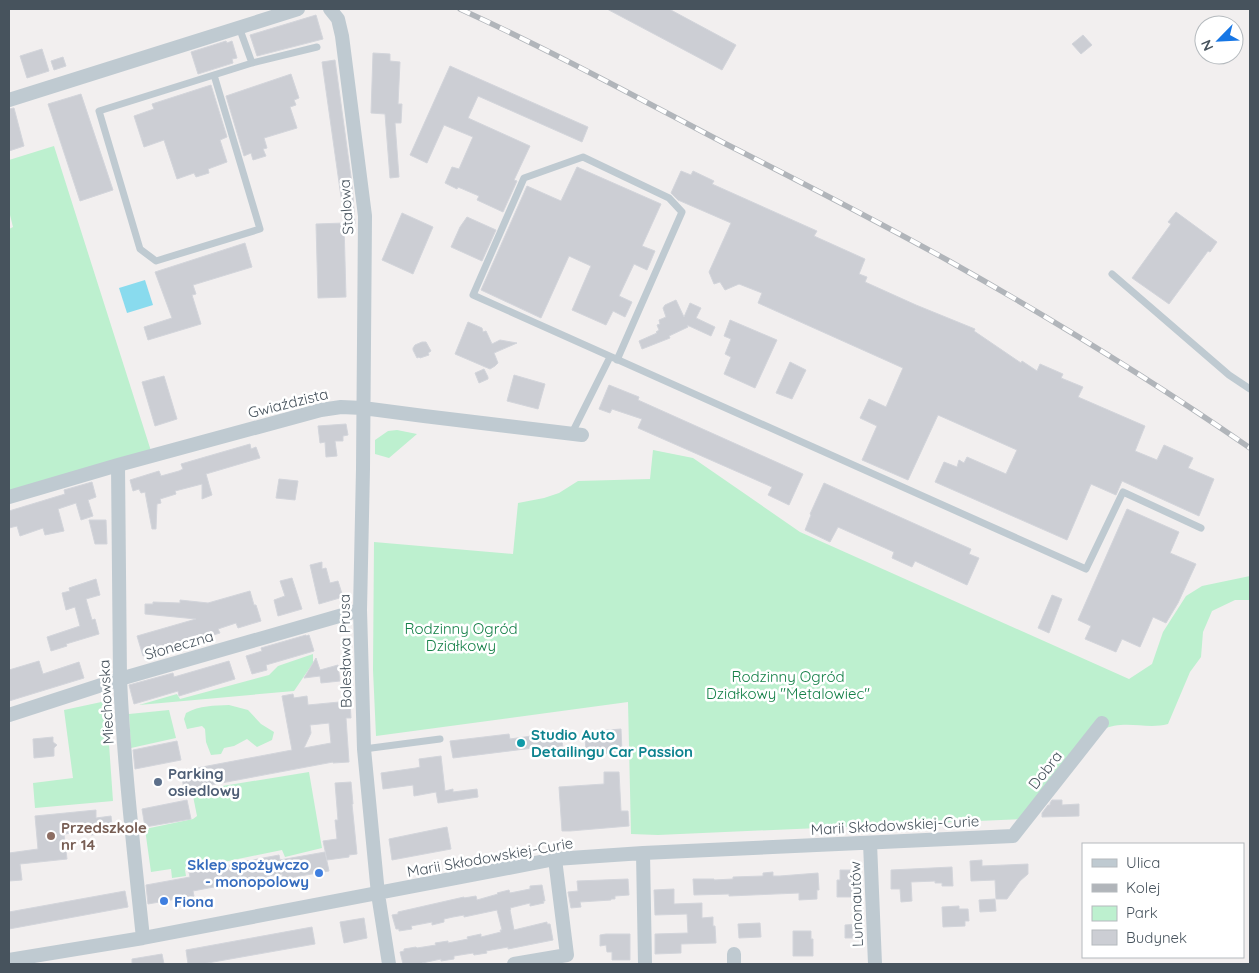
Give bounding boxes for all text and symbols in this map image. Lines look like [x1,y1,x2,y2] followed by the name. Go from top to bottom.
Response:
[1194,15,1244,65] north arrow
[1197,37,1217,54] text: N
[335,179,357,235] street label: Stalowa
[246,384,330,422] street label: Gwiaździsta
[335,594,355,708] street label: Bolesława Prusa
[404,619,518,655] park label: Rodzinny Ogród Działkowy
[142,626,216,664] street label: Słoneczna
[94,659,118,745] street label: Miechowska
[706,667,870,703] park label: Rodzinny Ogród Działkowy "Metalowiec"
[531,725,693,761] place label: Studio Auto Detailingu Car Passion
[515,737,527,749] marker: Studio Auto Detailingu Car Passion
[1024,747,1066,793] street label: Dobra
[168,764,240,800] place label: Parking osiedlowy
[152,776,164,788] marker: Parking osiedlowy
[810,811,980,839] street label: Marii Skłodowskiej-Curie
[61,818,147,854] place label: Przedszkole nr 14
[45,830,57,842] marker: Przedszkole nr 14
[405,833,575,881] street label: Marii Skłodowskiej-Curie
[1082,843,1244,958] legend
[1126,853,1160,872] text: Ulica
[187,855,309,891] place label: Sklep spożywczo - monopolowy
[845,861,867,947] street label: Lunonautów
[313,867,325,879] marker: Sklep spożywczo - monopolowy
[1126,878,1161,897] text: Kolej
[174,892,214,911] place label: Fiona
[158,895,170,907] marker: Fiona
[1126,903,1158,922] text: Park
[1126,928,1187,947] text: Budynek

